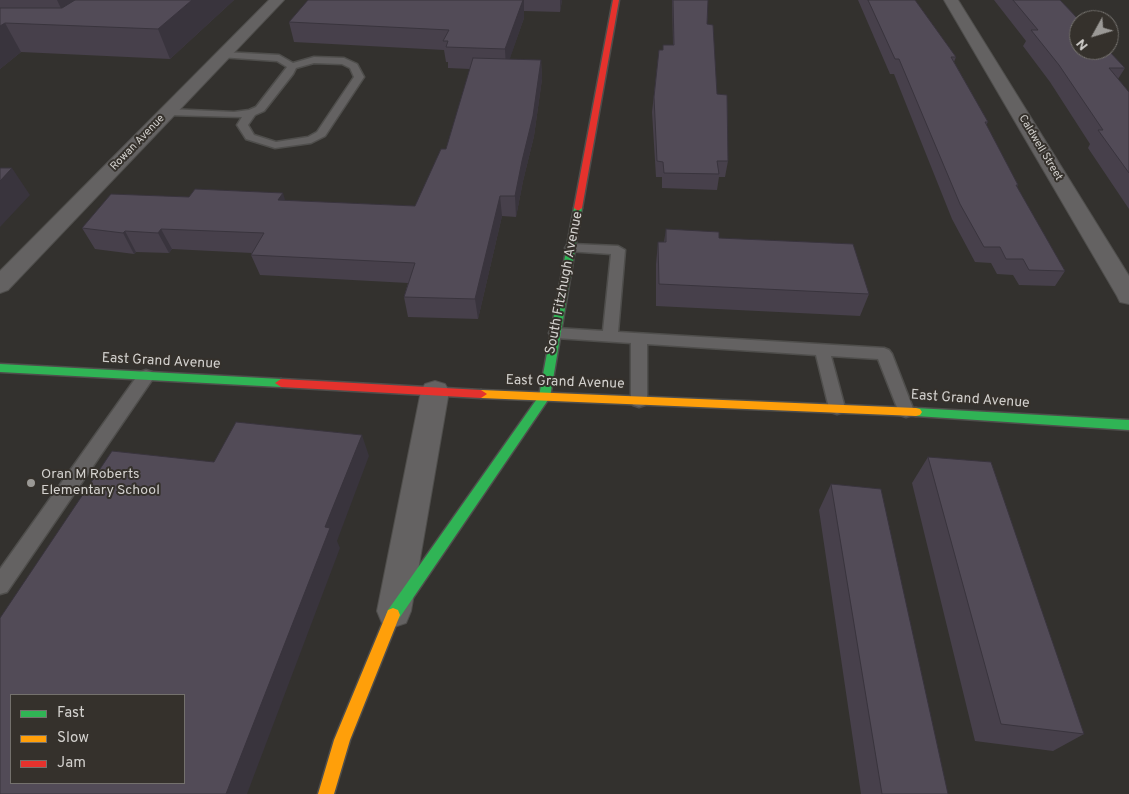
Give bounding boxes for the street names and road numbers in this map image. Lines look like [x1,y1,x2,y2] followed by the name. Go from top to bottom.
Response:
[108,112,168,174] street label: Rowan Avenue
[1015,113,1065,183] street label: Caldwell Street
[543,210,587,356] street label: South Fitzhugh Avenue
[101,350,221,374] street label: East Grand Avenue
[505,373,625,393] street label: East Grand Avenue
[910,387,1030,413] street label: East Grand Avenue

